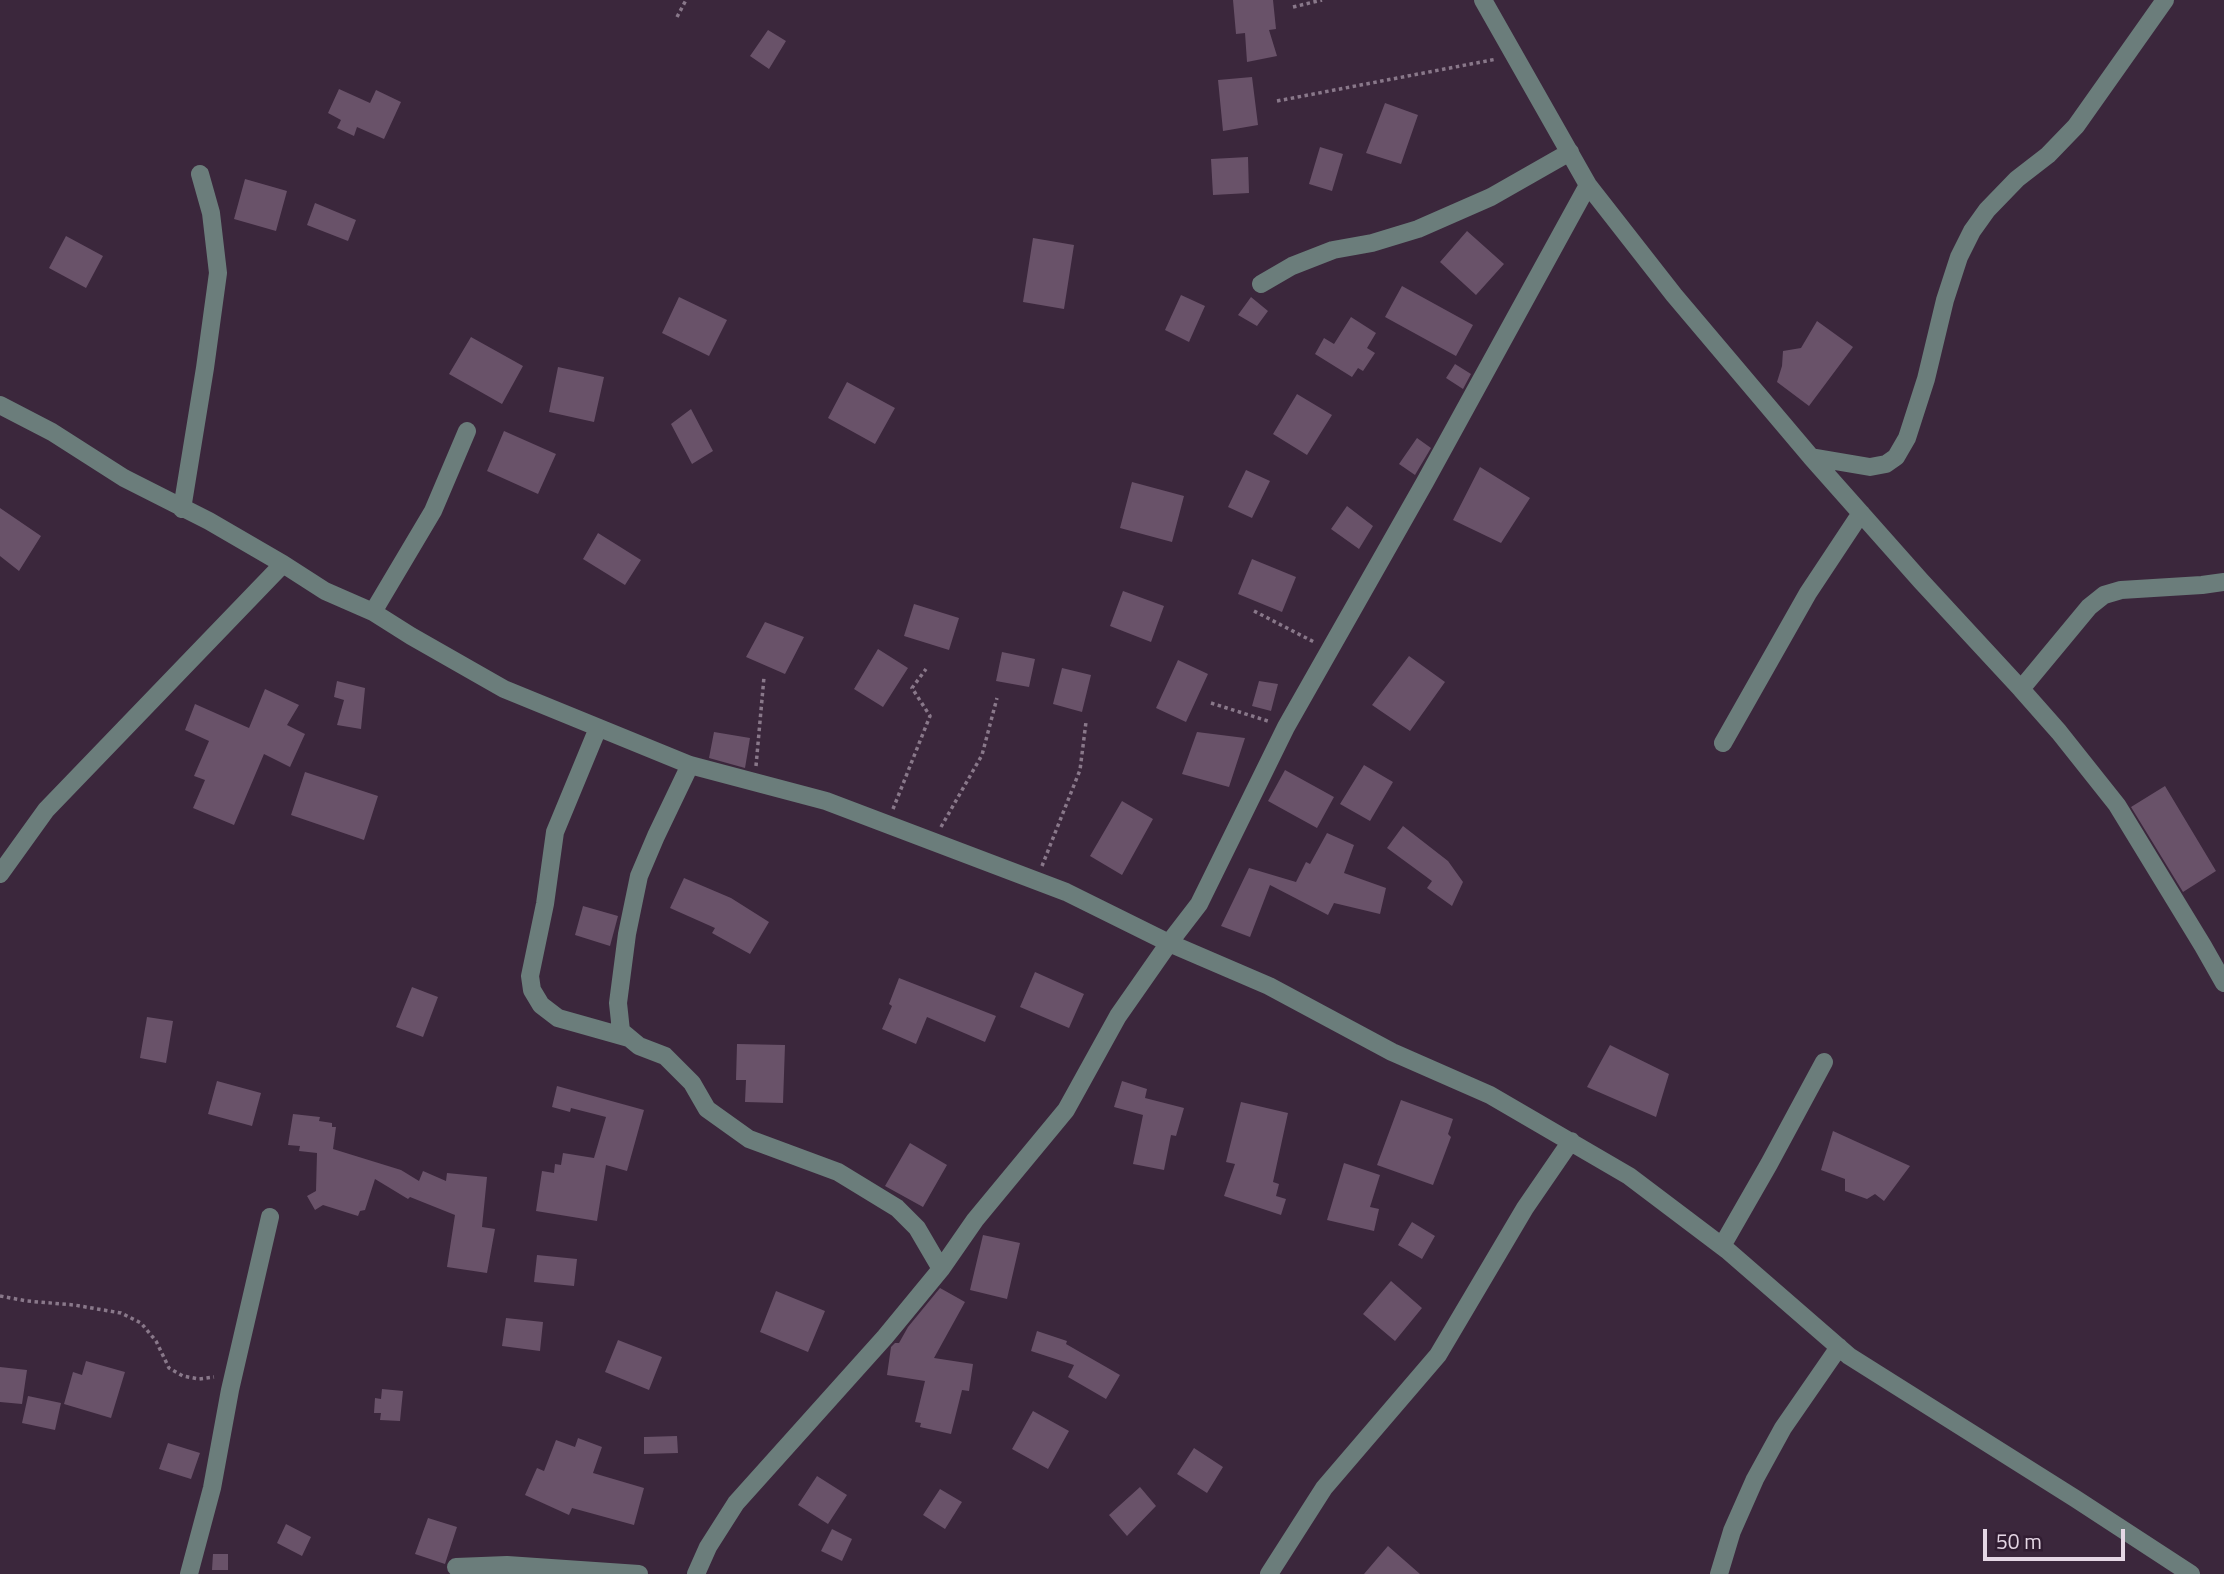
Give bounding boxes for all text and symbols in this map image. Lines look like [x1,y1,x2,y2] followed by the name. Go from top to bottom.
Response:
[1986,1514,2128,1558] scale bar
[1996,1525,2042,1557] text: 50 m

